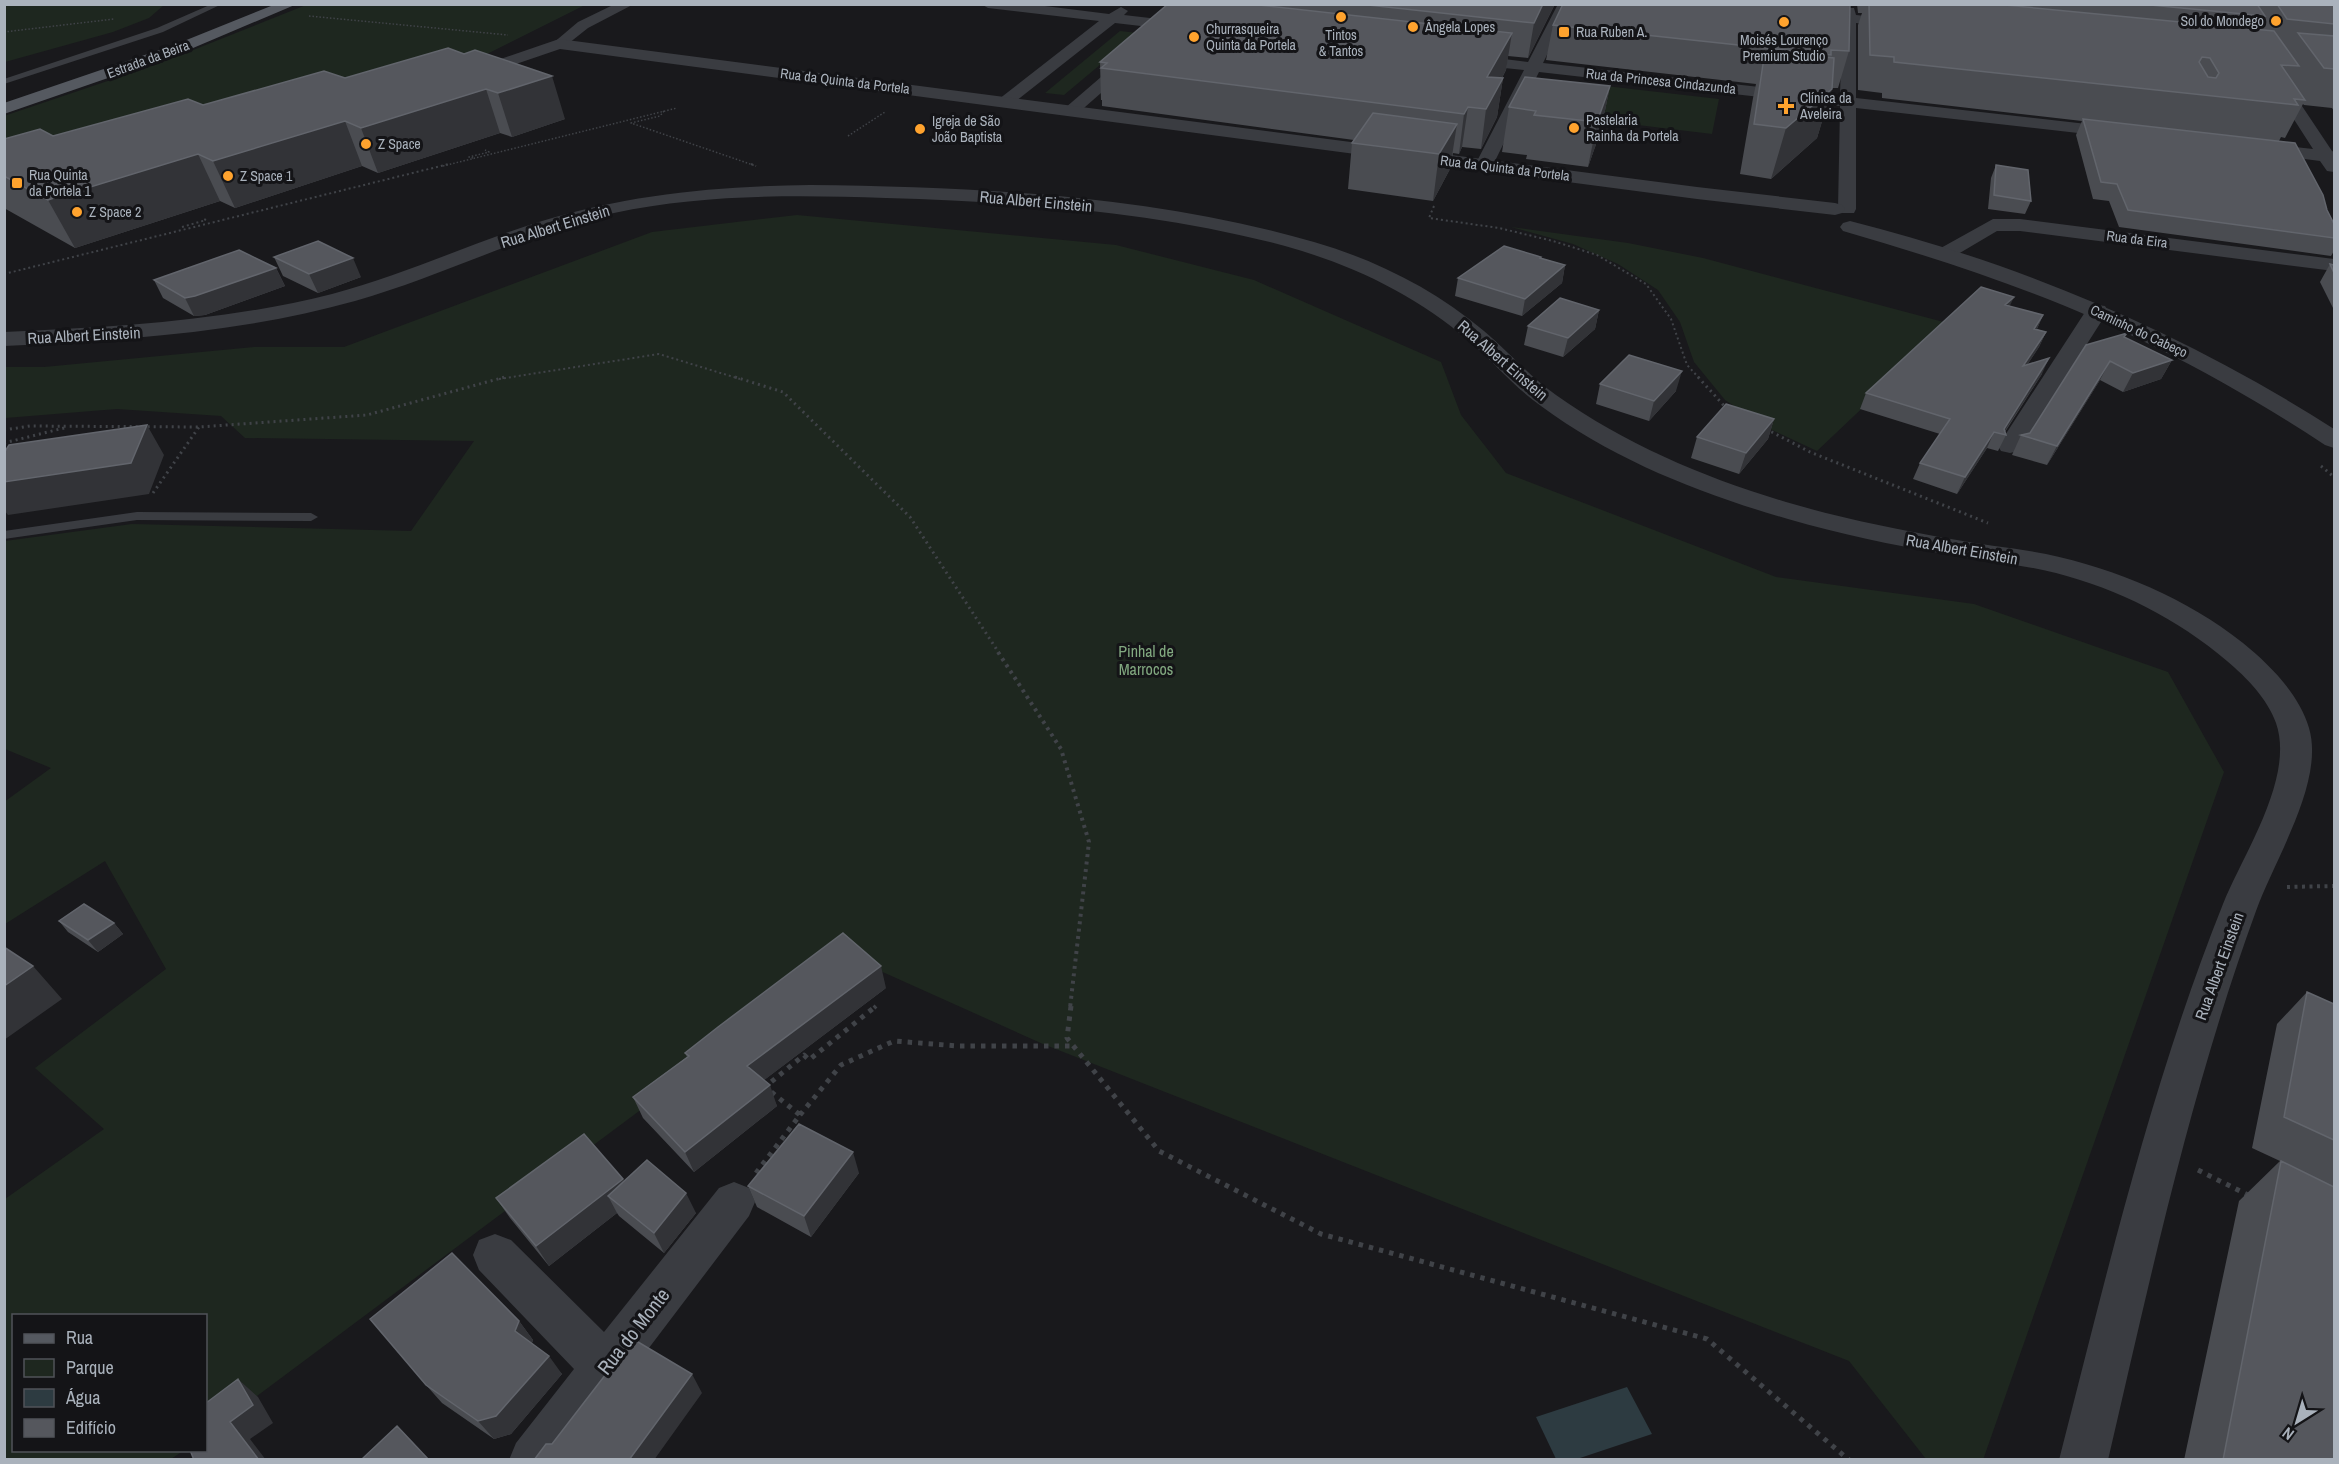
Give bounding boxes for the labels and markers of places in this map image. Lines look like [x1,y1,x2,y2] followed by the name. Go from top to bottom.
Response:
[1334,10,1348,24] marker: Tintos & Tantos
[2180,12,2264,30] place label: Sol do Mondego
[2269,14,2283,28] marker: Sol do Mondego
[1777,15,1791,29] marker: Moisés Lourenço Premium Studio
[1424,18,1495,36] place label: Ângela Lopes
[1206,20,1297,54] place label: Churrasqueira Quinta da Portela
[1406,20,1420,34] marker: Ângela Lopes
[1576,23,1647,41] place label: Rua Ruben A.
[1557,25,1571,39] marker: Rua Ruben A.
[1319,26,1364,60] place label: Tintos & Tantos
[1187,30,1201,44] marker: Churrasqueira Quinta da Portela
[1740,31,1828,65] place label: Moisés Lourenço Premium Studio
[1799,89,1852,123] place label: Clínica da Aveleira
[1777,97,1795,115] marker: Clínica da Aveleira
[1586,111,1679,145] place label: Pastelaria Rainha da Portela
[932,112,1003,146] place label: Igreja de São João Baptista
[1567,121,1581,135] marker: Pastelaria Rainha da Portela
[913,122,927,136] marker: Igreja de São João Baptista
[378,135,421,153] place label: Z Space
[359,137,373,151] marker: Z Space
[29,166,92,200] place label: Rua Quinta da Portela 1
[240,167,293,185] place label: Z Space 1
[221,169,235,183] marker: Z Space 1
[10,176,24,190] marker: Rua Quinta da Portela 1
[89,203,141,221] place label: Z Space 2
[70,205,84,219] marker: Z Space 2

